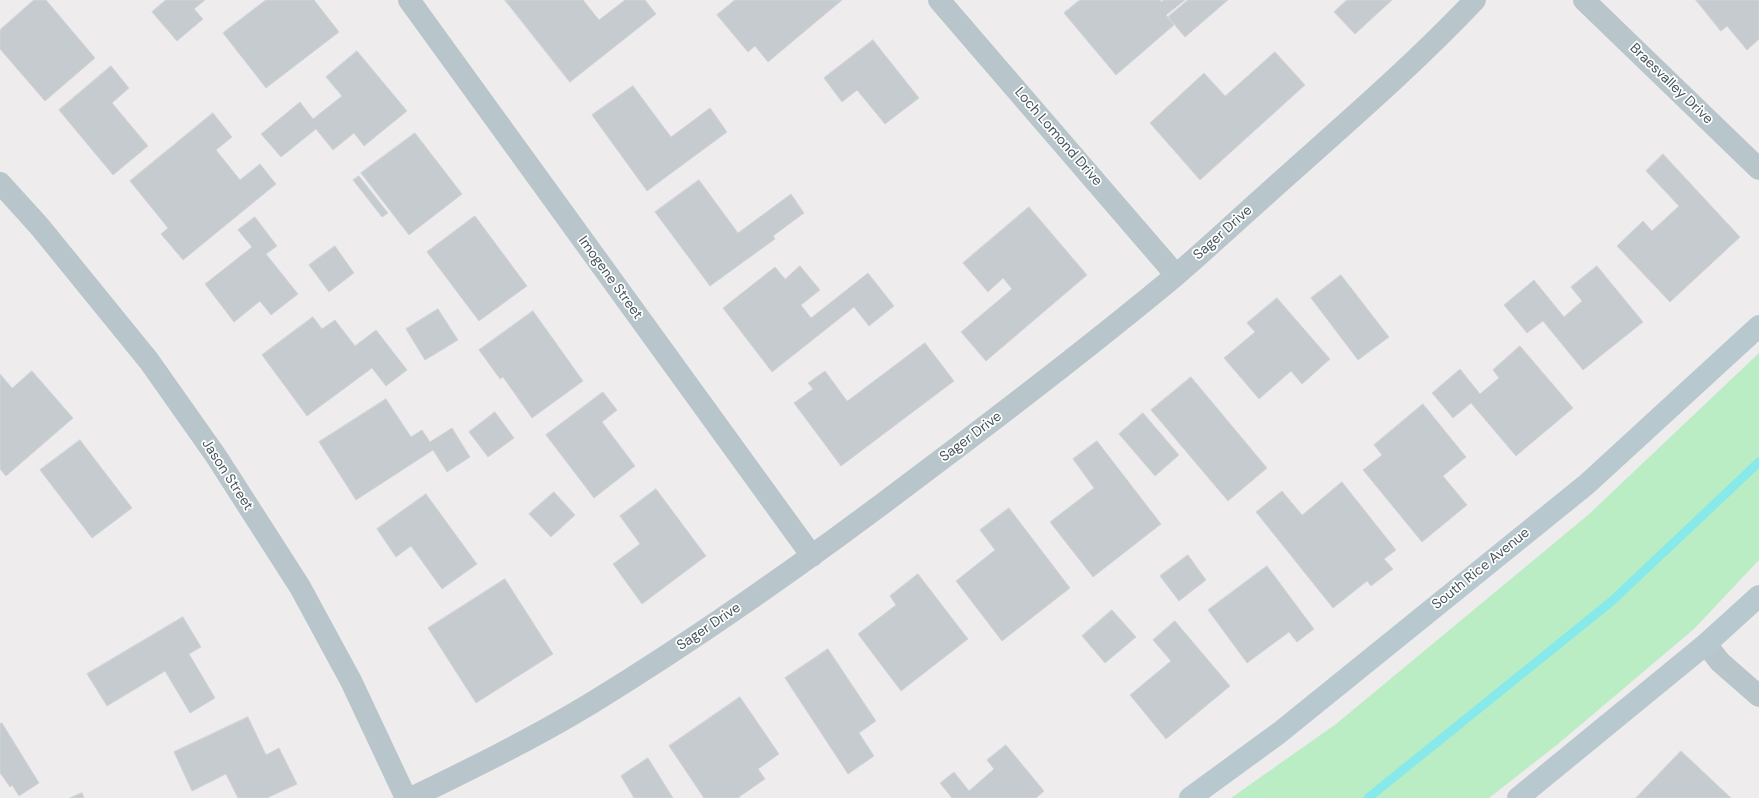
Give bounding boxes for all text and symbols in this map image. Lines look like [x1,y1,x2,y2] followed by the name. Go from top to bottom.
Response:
[1626,40,1716,128] street label: Braesvalley Drive
[1011,84,1105,190] street label: Loch Lomond Drive
[1190,202,1256,264] street label: Sager Drive
[574,233,646,323] street label: Imogene Street
[937,408,1005,466] street label: Sager Drive
[198,436,256,514] street label: Jason Street
[1429,525,1533,613] street label: South Rice Avenue
[674,600,744,654] street label: Sager Drive

